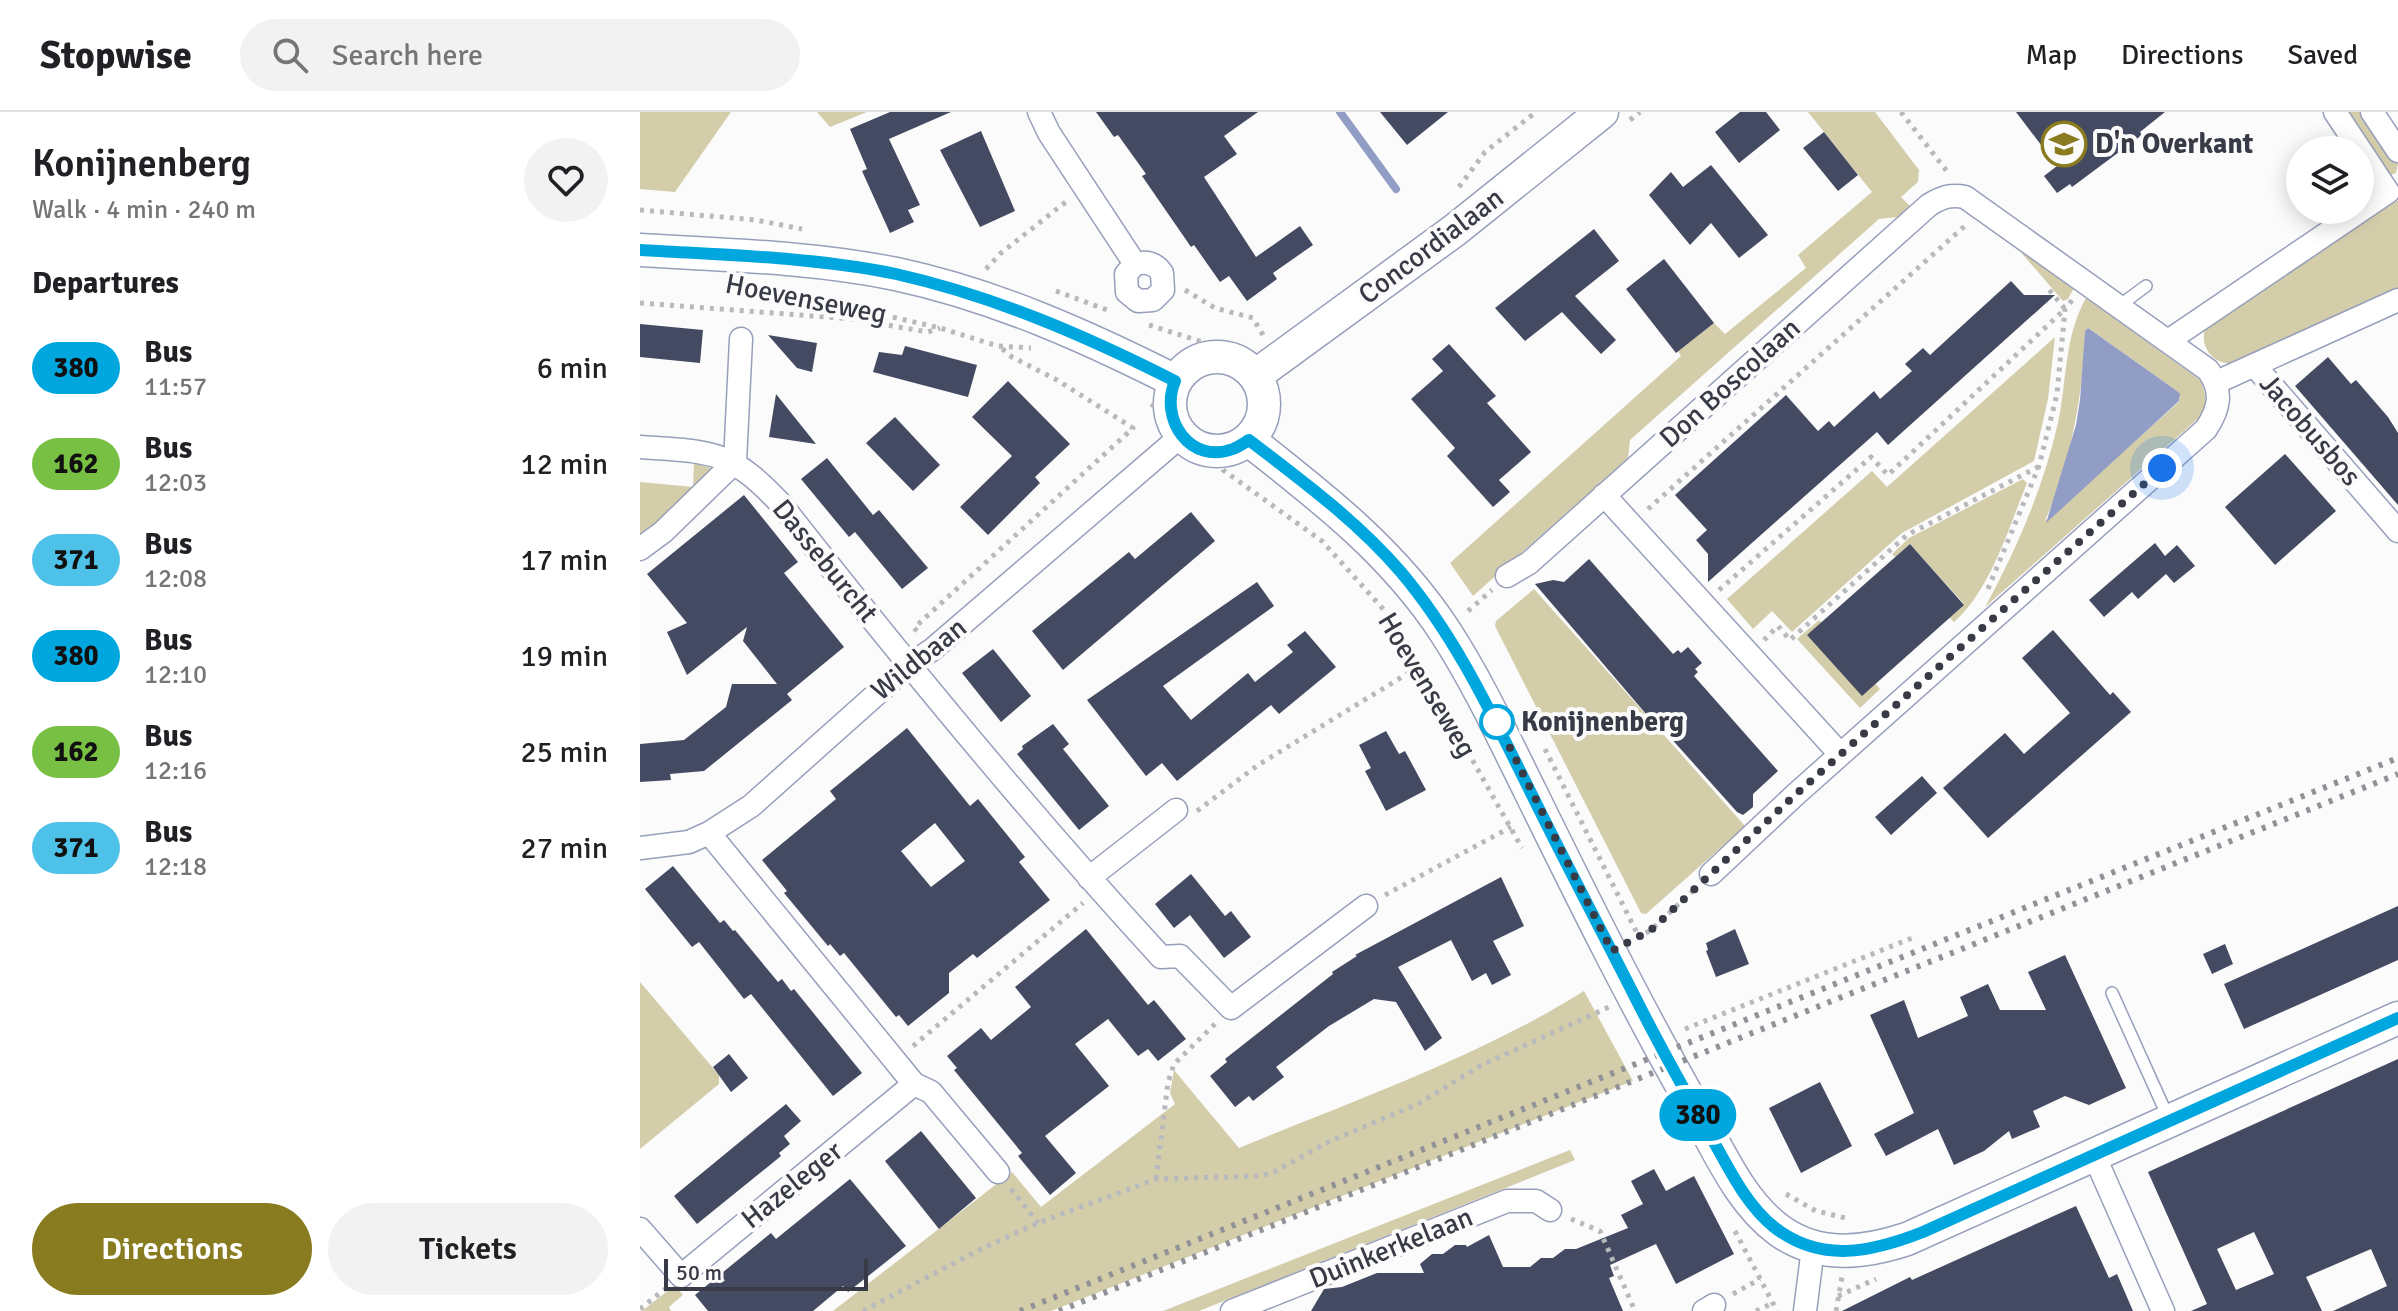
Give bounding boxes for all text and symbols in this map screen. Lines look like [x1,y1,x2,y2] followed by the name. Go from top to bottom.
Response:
[240,19,800,91] search box
[40,32,192,79] text: Stopwise
[268,33,312,77] icon: search
[332,37,483,74] text: Search here
[2025,38,2077,72] text: Map
[2121,38,2243,72] text: Directions
[2287,38,2358,72] text: Saved
[2040,120,2088,168] school or university icon: D'n Overkant
[2095,127,2254,161] place label: D'n Overkant
[2286,136,2374,224] map controls
[2286,136,2374,224] button: layers
[524,138,608,222] button: heart
[32,140,251,187] text: Konijnenberg
[1352,180,1510,312] street label: Concordialaan
[32,194,256,226] text: Walk · 4 min · 240 m
[32,265,179,302] text: Departures
[723,267,889,331] street label: Hoevenseweg
[1653,311,1807,455] street label: Don Boscolaan
[144,334,192,371] text: Bus
[537,350,608,387] text: 6 min
[53,351,99,385] text: 380
[2252,367,2368,493] street label: Jacobusbos
[144,371,207,403] text: 11:57
[144,430,192,467] text: Bus
[521,446,608,483] text: 12 min
[53,447,99,481] text: 162
[2142,448,2182,488] your location
[144,467,207,499] text: 12:03
[765,493,885,630] street label: Dasseburcht
[144,526,192,563] text: Bus
[521,542,608,579] text: 17 min
[53,543,99,577] text: 371
[144,563,207,595] text: 12:08
[1370,606,1484,764] street label: Hoevenseweg
[865,610,973,708] street label: Wildbaan
[144,622,192,659] text: Bus
[521,638,608,675] text: 19 min
[53,639,99,673] text: 380
[144,659,207,691] text: 12:10
[1480,705,1514,739] marker: Konijnenberg
[1521,705,1684,739] place label: Konijnenberg
[144,718,192,755] text: Bus
[521,734,608,771] text: 25 min
[53,735,99,769] text: 162
[144,755,207,787] text: 12:16
[144,814,192,851] text: Bus
[521,830,608,867] text: 27 min
[53,831,99,865] text: 371
[144,851,207,883] text: 12:18
[1652,1089,1744,1141] line badge: 380
[1675,1098,1721,1132] text: 380
[735,1134,850,1236] street label: Hazeleger
[1304,1200,1478,1296] street label: Duinkerkelaan
[32,1203,312,1295] button: Directions
[328,1203,608,1295] button: Tickets
[664,1255,868,1291] scale bar
[676,1259,722,1286] text: 50 m

